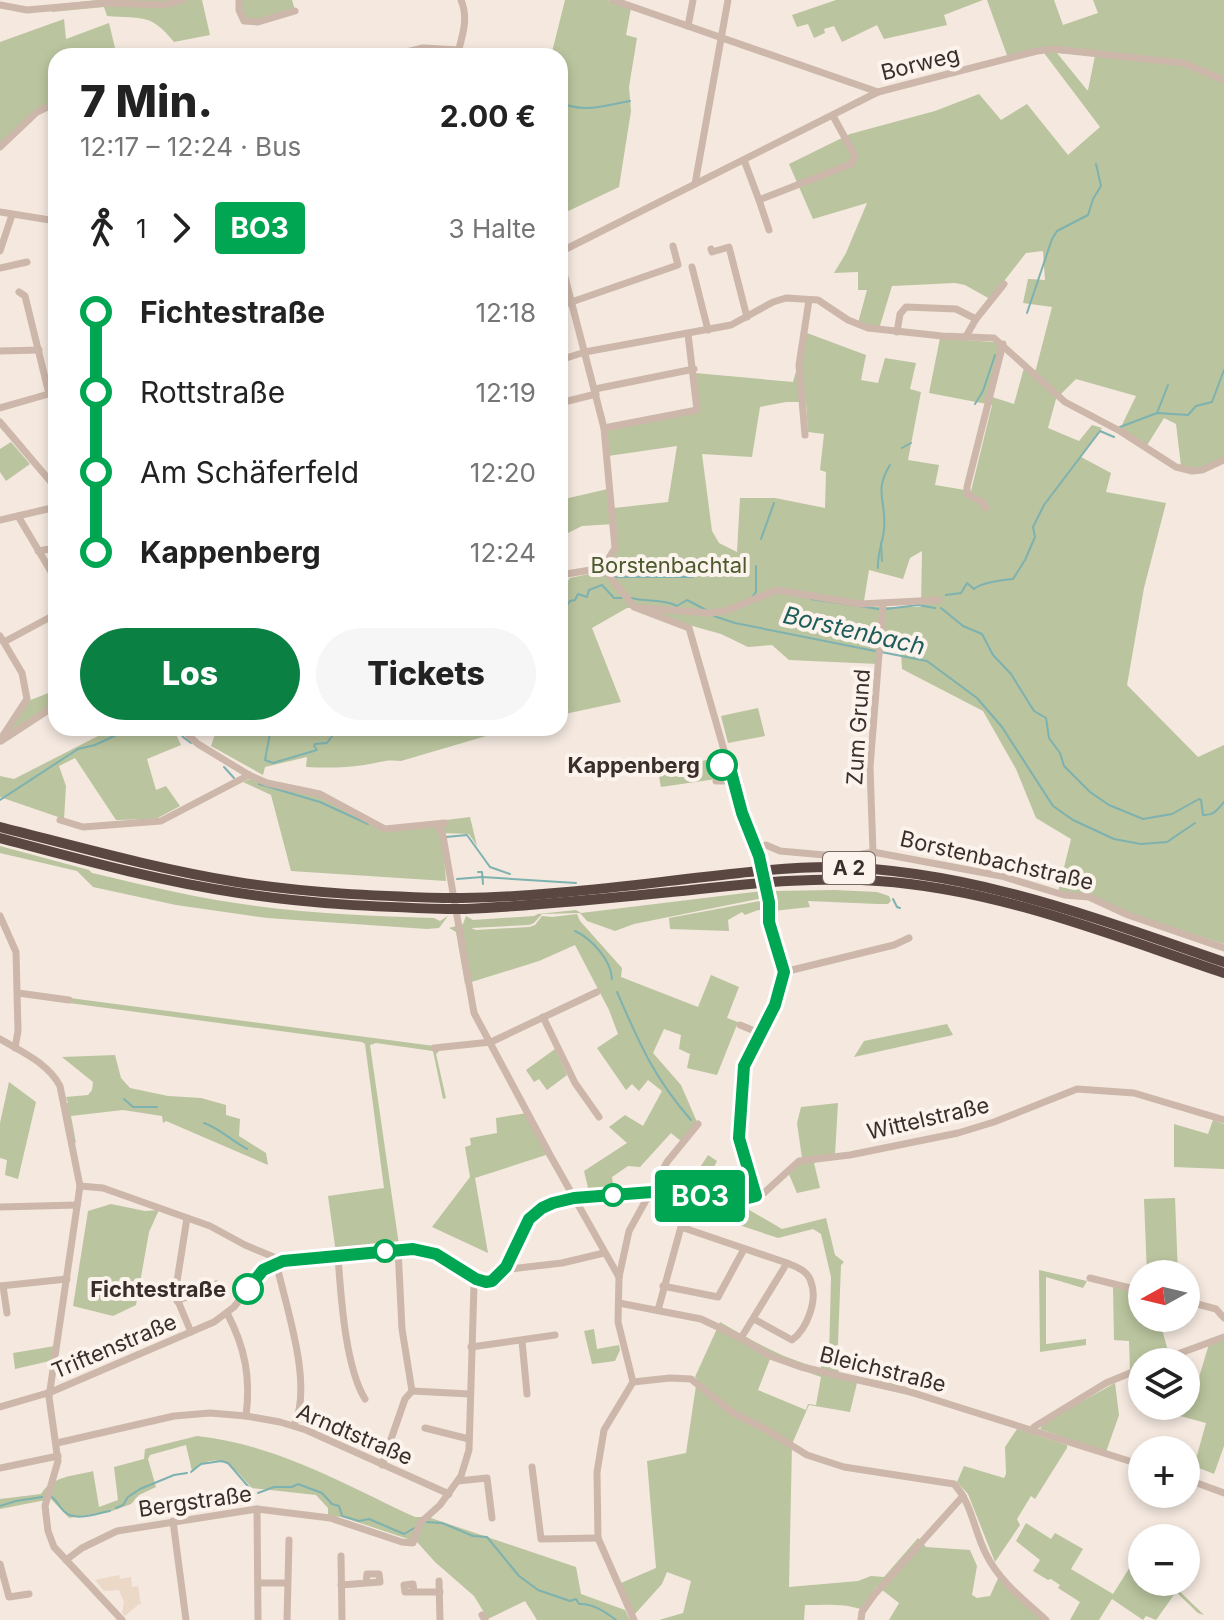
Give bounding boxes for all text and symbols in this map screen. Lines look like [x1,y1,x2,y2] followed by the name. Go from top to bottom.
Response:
[878,41,962,85] street label: Borweg
[80,74,213,128] text: 7 Min.
[440,98,536,134] text: 2.00 €
[80,131,301,162] text: 12:17 – 12:24 · Bus
[80,206,124,250] icon: walk
[159,206,203,250] icon: forward
[231,211,289,245] text: BO3
[136,213,147,244] text: 1
[449,213,536,244] text: 3 Halte
[140,294,325,330] text: Fichtestraße
[475,297,536,328] text: 12:18
[140,374,285,410] text: Rottstraße
[475,377,536,408] text: 12:19
[140,454,359,490] text: Am Schäferfeld
[470,457,536,488] text: 12:20
[140,534,321,570] text: Kappenberg
[470,537,536,568] text: 12:24
[591,552,747,578] park label: Borstenbachtal
[780,600,928,661] water label: Borstenbach
[80,628,300,720] button: Los
[316,628,536,720] button: Tickets
[841,668,875,786] street label: Zum Grund
[707,750,737,780] marker: Kappenberg
[568,752,700,778] place label: Kappenberg
[898,825,1096,895] street label: Borstenbachstraße
[823,852,875,884] road number: A 2
[864,1091,992,1145] street label: Wittelstraße
[654,1170,746,1222] line badge: BO3
[671,1179,729,1213] text: BO3
[602,1184,624,1206] unlabelled marker
[374,1240,396,1262] unlabelled marker
[1128,1260,1200,1332] north arrow
[1128,1260,1200,1596] map controls
[233,1274,263,1304] marker: Fichtestraße
[90,1276,226,1302] place label: Fichtestraße
[48,1308,180,1384] street label: Triftenstraße
[817,1341,949,1397] street label: Bleichstraße
[1128,1348,1200,1420] button: layers
[293,1398,417,1470] street label: Arndtstraße
[1128,1436,1200,1508] button: +
[137,1480,253,1522] street label: Bergstraße
[1128,1524,1200,1596] button: −

